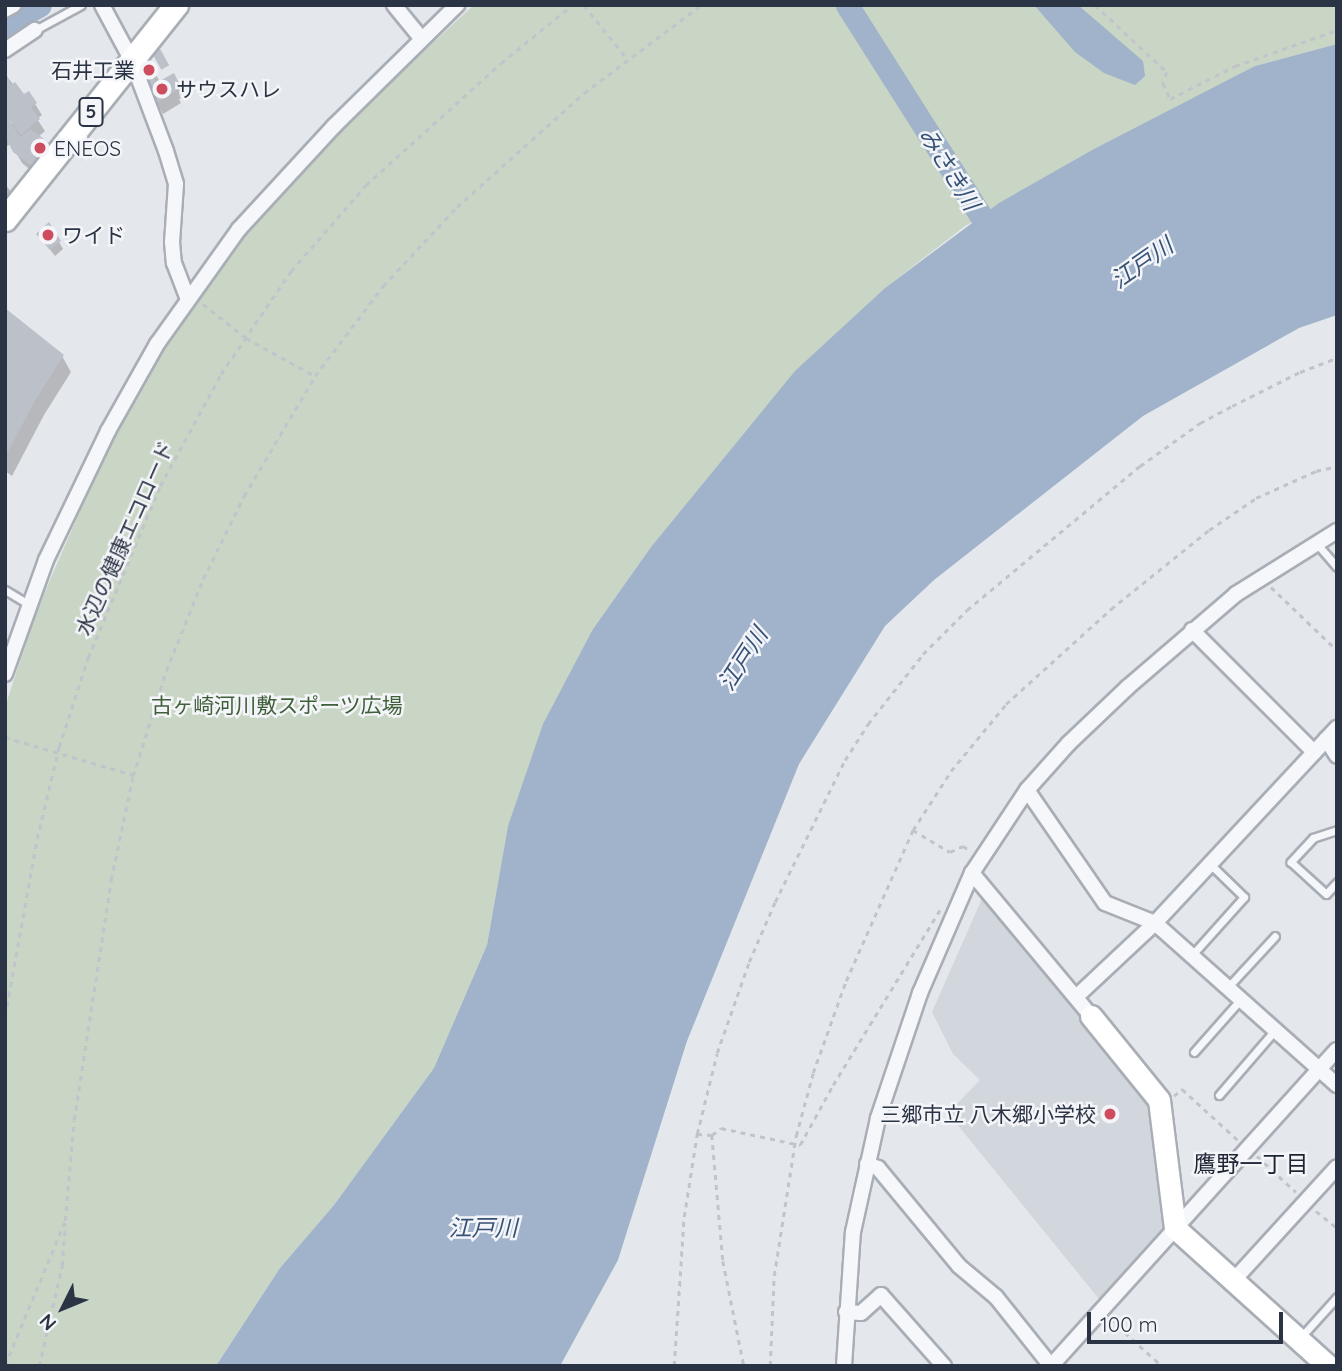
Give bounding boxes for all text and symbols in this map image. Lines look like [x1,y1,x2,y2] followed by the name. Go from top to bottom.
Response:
[51,57,135,83] place label: 石井工業
[141,62,157,78] marker: 石井工業
[176,76,281,102] place label: サウスハレ
[154,81,170,97] marker: サウスハレ
[77,96,105,128] road number: 5
[913,123,985,215] water label: みさき川
[54,135,121,161] place label: ENEOS
[32,140,48,156] marker: ENEOS
[62,222,125,248] place label: ワイド
[40,227,56,243] marker: ワイド
[1106,232,1178,294] water label: 江戸川
[70,437,178,639] street label: 水辺の健康エコロード
[713,623,773,695] water label: 江戸川
[151,692,403,718] park label: 古ヶ崎河川敷スポーツ広場
[880,1101,1096,1127] place label: 三郷市立 八木郷小学校
[1102,1106,1118,1122] marker: 三郷市立 八木郷小学校
[1194,1150,1308,1178] district label: 鷹野一丁目
[449,1214,517,1242] water label: 江戸川
[28,1273,98,1343] north arrow
[1090,1298,1286,1342] scale bar
[34,1309,61,1336] text: N
[1100,1311,1158,1337] text: 100 m

